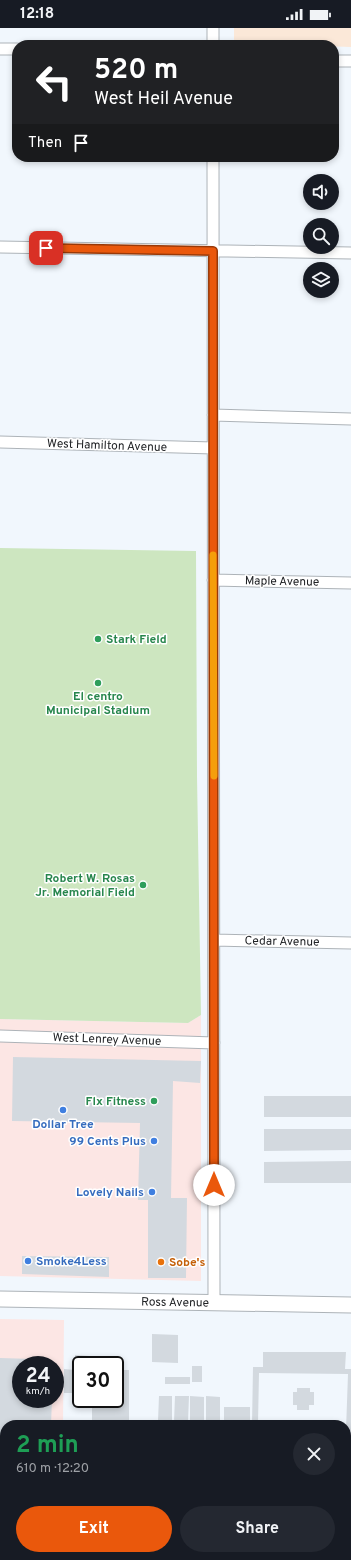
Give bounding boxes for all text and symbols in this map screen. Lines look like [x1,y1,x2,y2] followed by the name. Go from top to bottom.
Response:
[20,5,54,24] text: 12:18
[94,53,178,89] text: 520 m
[28,56,80,108] icon: left
[94,88,233,111] text: West Heil Avenue
[70,132,92,154] icon: arrive
[28,134,62,153] text: Then
[303,174,339,298] map controls
[303,174,339,210] button: sound
[303,218,339,254] button: search
[29,231,63,265] pin
[35,237,57,259] icon: arrive
[303,262,339,298] button: layers
[47,436,167,456] street label: West Hamilton Avenue
[245,573,319,591] street label: Maple Avenue
[106,632,167,648] place label: Stark Field
[93,634,103,644] marker: Stark Field
[93,678,103,688] marker: El centro Municipal Stadium
[46,689,150,719] place label: El centro Municipal Stadium
[35,871,135,901] place label: Robert W. Rosas Jr. Memorial Field
[138,880,148,890] marker: Robert W. Rosas Jr. Memorial Field
[244,933,320,951] street label: Cedar Avenue
[52,1030,162,1050] street label: West Lenrey Avenue
[86,1094,146,1110] place label: Flx Fitness
[149,1096,159,1106] marker: Flx Fitness
[58,1105,68,1115] marker: Dollar Tree
[32,1117,94,1133] place label: Dollar Tree
[69,1134,146,1150] place label: 99 Cents Plus
[149,1136,159,1146] marker: 99 Cents Plus
[193,1164,235,1206] position arrow
[76,1185,144,1201] place label: Lovely Nails
[147,1187,157,1197] marker: Lovely Nails
[36,1254,107,1270] place label: Smoke4Less
[169,1255,206,1271] place label: Sobe's
[23,1256,33,1266] marker: Smoke4Less
[156,1257,166,1267] marker: Sobe's
[141,1294,209,1312] street label: Ross Avenue
[72,1356,124,1408] speed limit sign: 30
[25,1364,51,1390] text: 24
[26,1385,50,1398] text: km/h
[16,1431,79,1461] text: 2 min
[293,1433,335,1475] button: close
[16,1461,89,1477] text: 610 m · 12:20
[16,1506,172,1552] button: Exit
[180,1506,335,1552] button: Share

